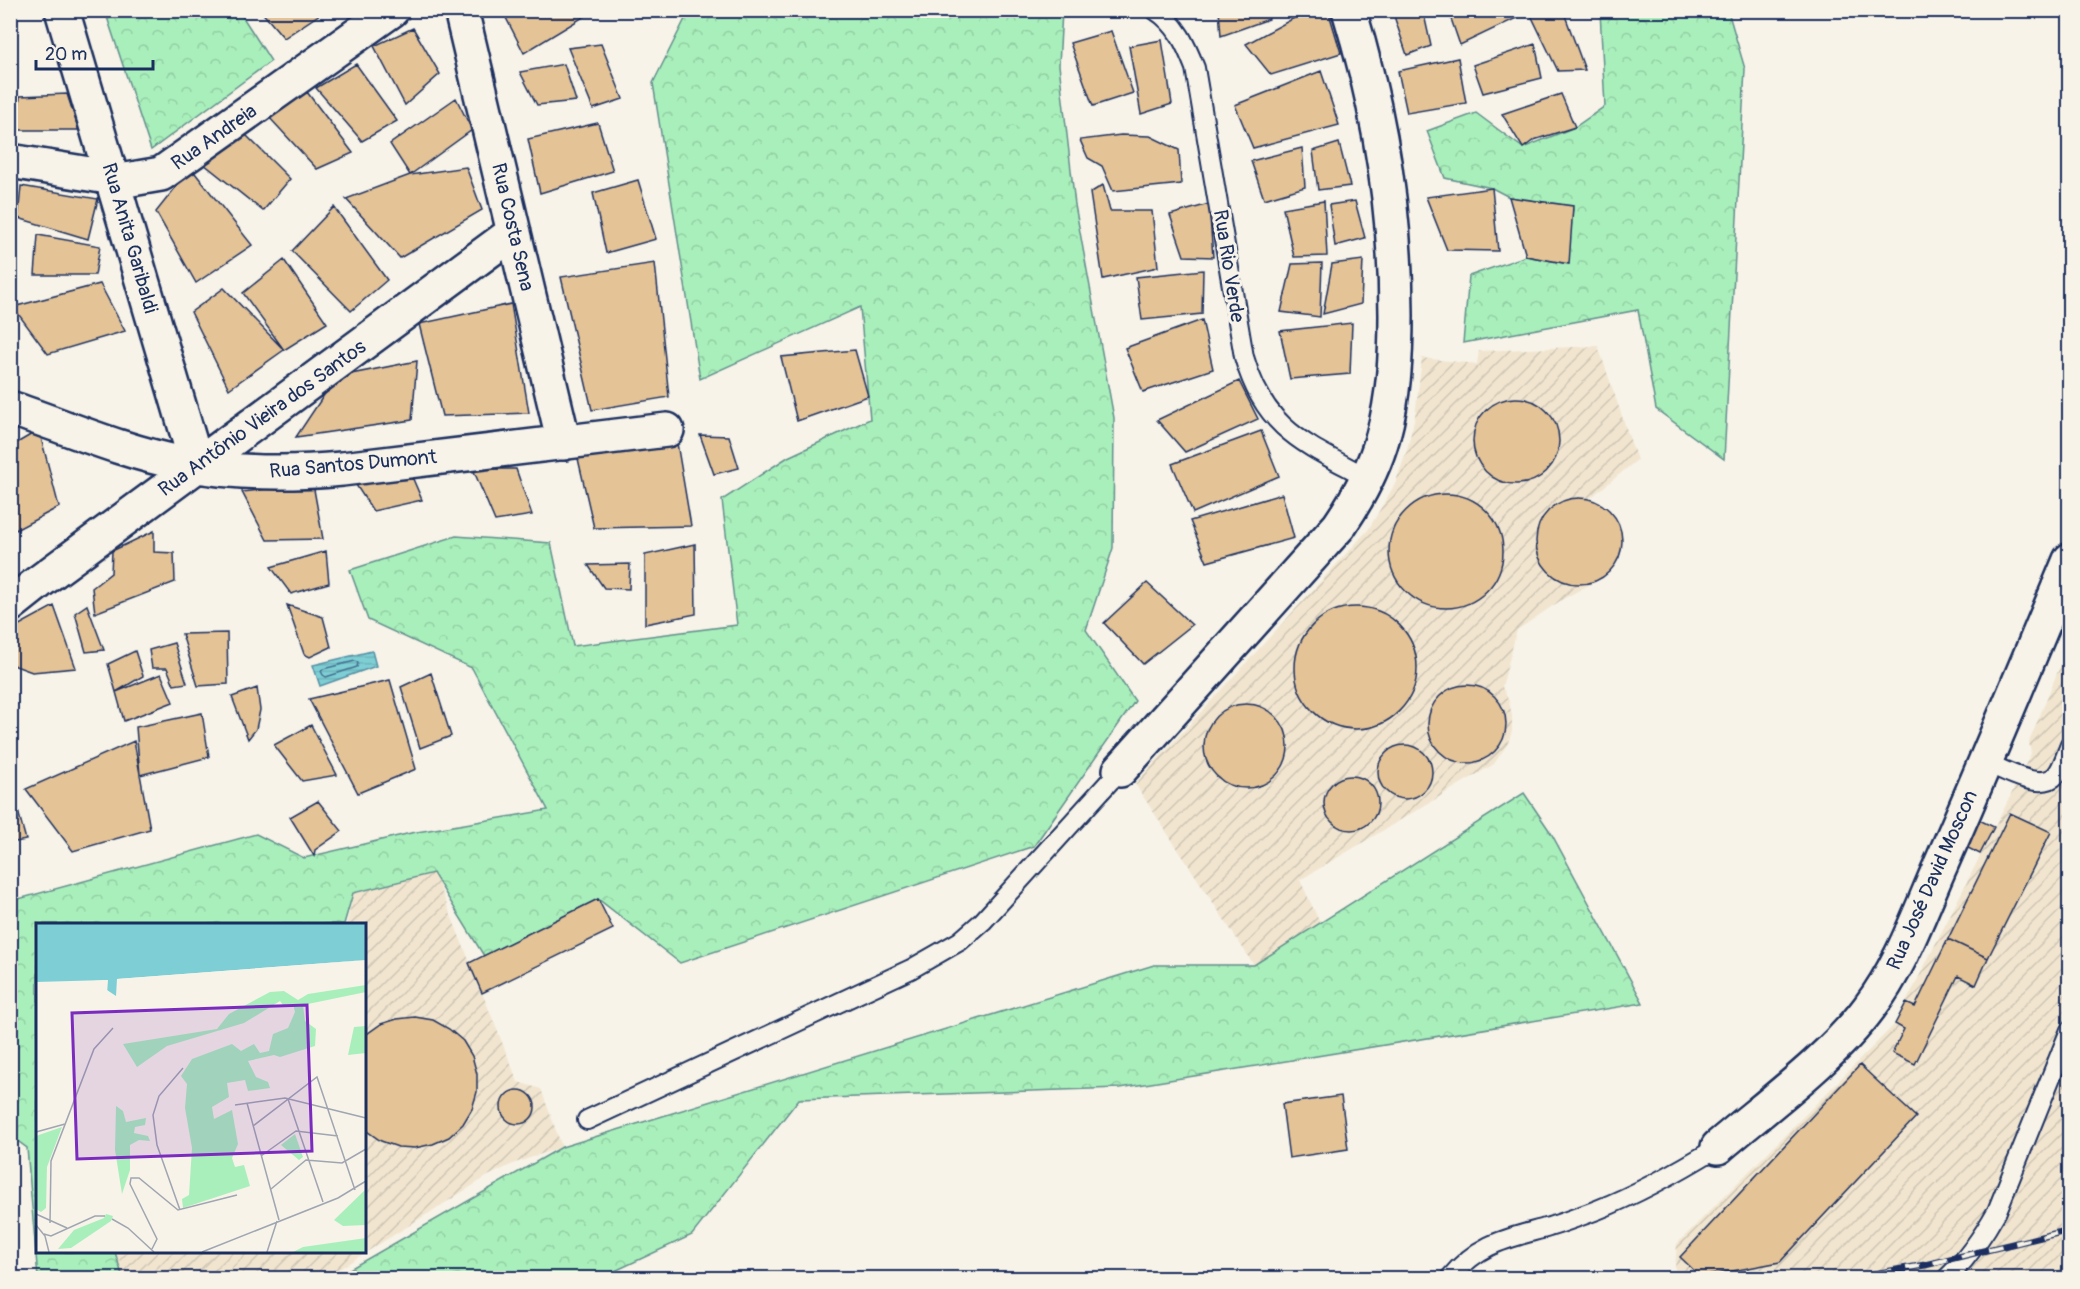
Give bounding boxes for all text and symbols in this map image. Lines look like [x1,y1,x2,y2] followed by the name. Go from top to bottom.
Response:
[36,33,153,71] scale bar
[45,43,87,66] text: 20 m
[166,98,262,176] street label: Rua Andreia
[97,160,163,316] street label: Rua Anita Garibaldi
[486,160,540,294] street label: Rua Costa Sena
[1208,208,1250,324] street label: Rua Rio Verde
[153,334,371,502] street label: Rua Antônio Vieira dos Santos
[268,444,439,484] street label: Rua Santos Dumont
[1881,786,1983,974] street label: Rua José David Moscon
[36,923,366,1253] inset map

